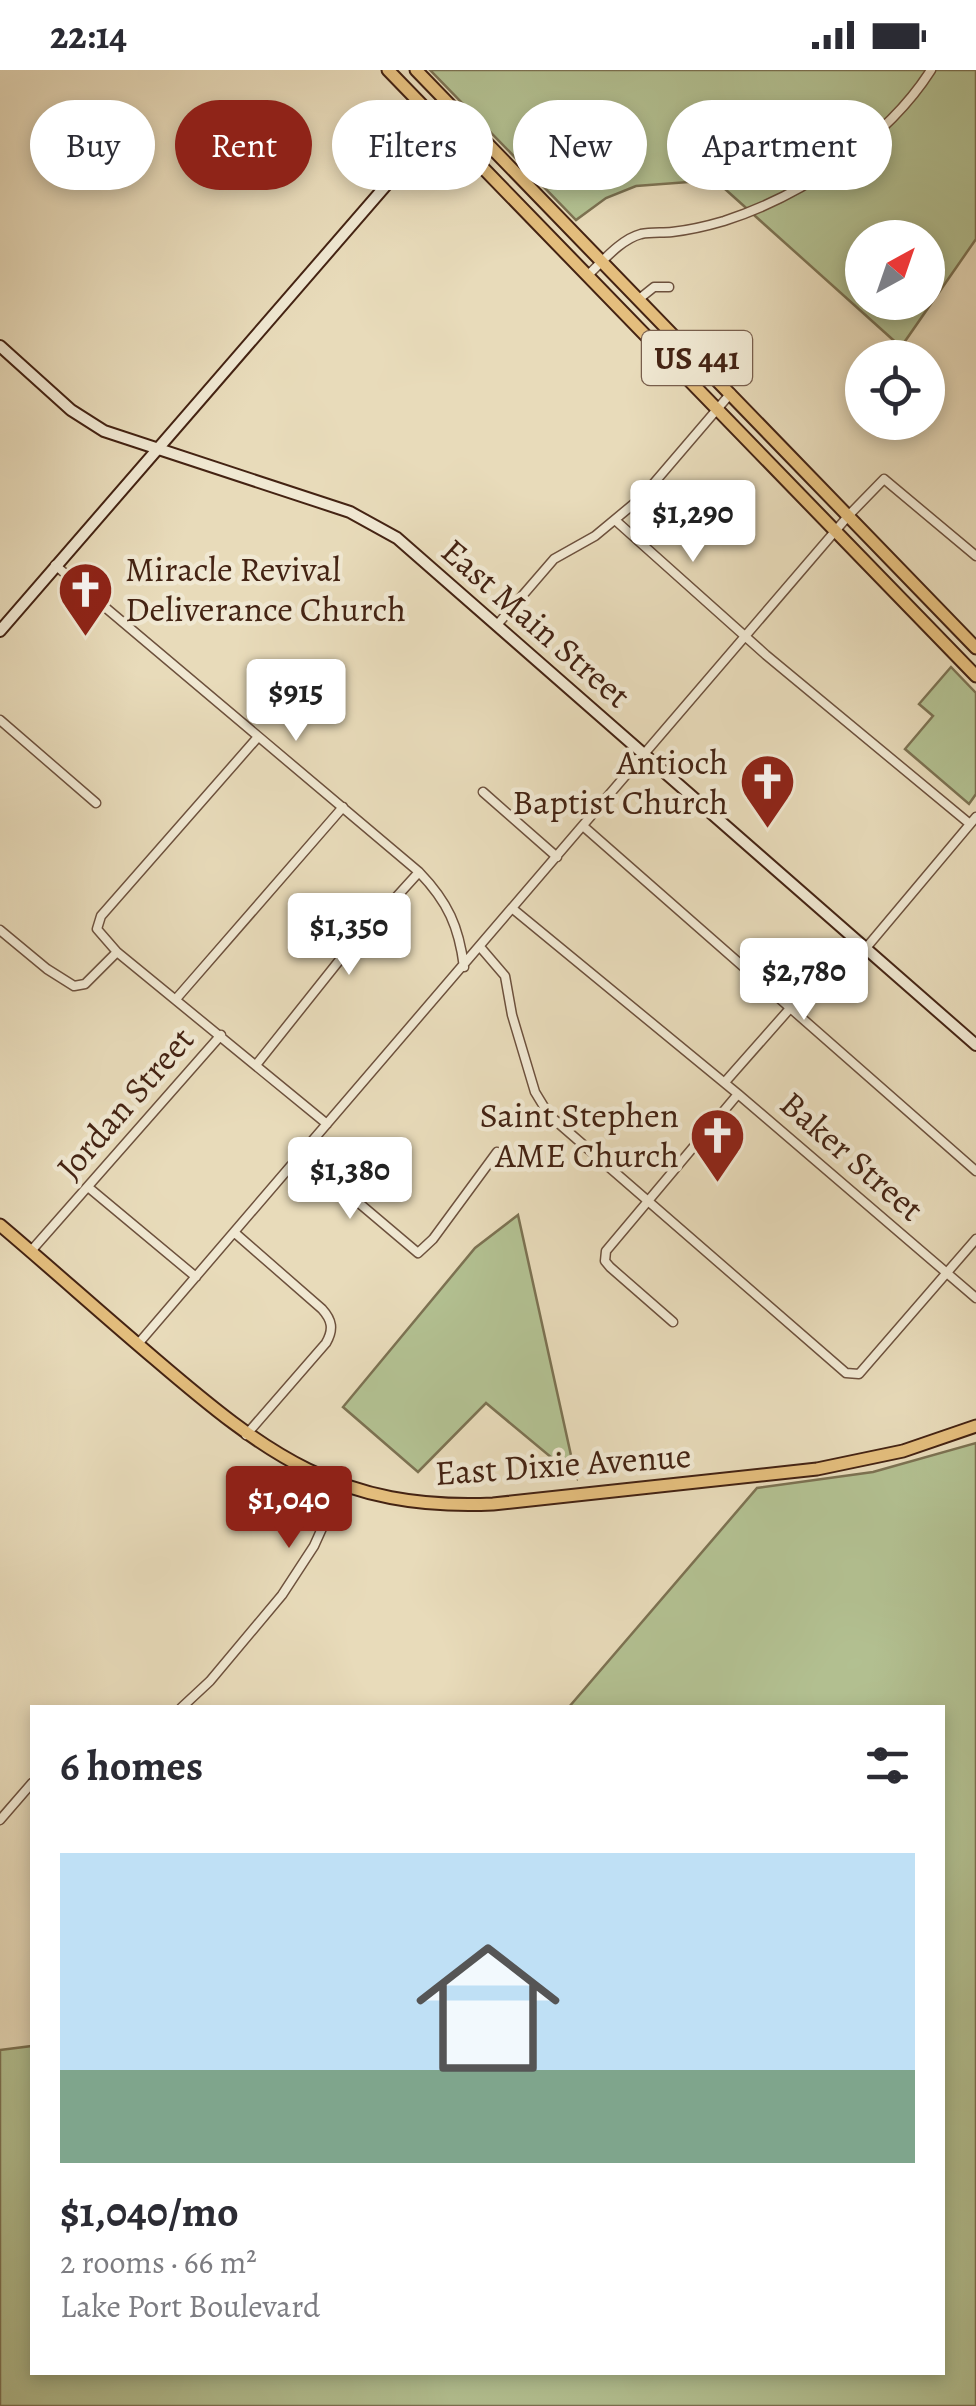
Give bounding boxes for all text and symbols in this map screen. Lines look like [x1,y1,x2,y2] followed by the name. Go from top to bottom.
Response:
[50,9,127,61] text: 22:14
[30,100,155,190] chip: Buy
[175,100,312,190] chip: Rent
[332,100,493,190] chip: Filters
[513,100,647,190] chip: New
[667,100,892,190] chip: Apartment
[845,220,945,320] north arrow
[845,220,945,440] map controls
[642,331,752,385] road number: US 441
[845,340,945,440] button: locate
[612,480,774,565] pin: $1,290
[652,490,734,534] text: $1,290
[431,527,641,719] street label: East Main Street
[125,545,406,633] place label: Miracle Revival Deliverance Church
[56,559,116,638] church icon: Miracle Revival Deliverance Church
[237,659,355,744] pin: $915
[269,669,323,713] text: $915
[512,738,728,826] place label: Antioch Baptist Church
[737,752,797,831] church icon: Antioch Baptist Church
[268,893,430,978] pin: $1,350
[310,903,388,947] text: $1,350
[723,938,885,1023] pin: $2,780
[762,948,846,992] text: $2,780
[45,1016,205,1190] street label: Jordan Street
[770,1080,934,1232] street label: Baker Street
[479,1091,679,1179] place label: Saint Stephen AME Church
[688,1105,748,1184] church icon: Saint Stephen AME Church
[269,1137,431,1222] pin: $1,380
[310,1147,390,1191] text: $1,380
[433,1431,693,1497] street label: East Dixie Avenue
[208,1466,370,1551] pin: $1,040
[248,1476,330,1520] text: $1,040
[60,1737,203,1794] text: 6 homes
[860,1738,915,1793] icon: filters
[398,1918,578,2098] icon: home
[60,2183,239,2240] text: $1,040/mo
[60,2240,257,2284] text: 2 rooms · 66 m²
[60,2284,320,2328] text: Lake Port Boulevard

